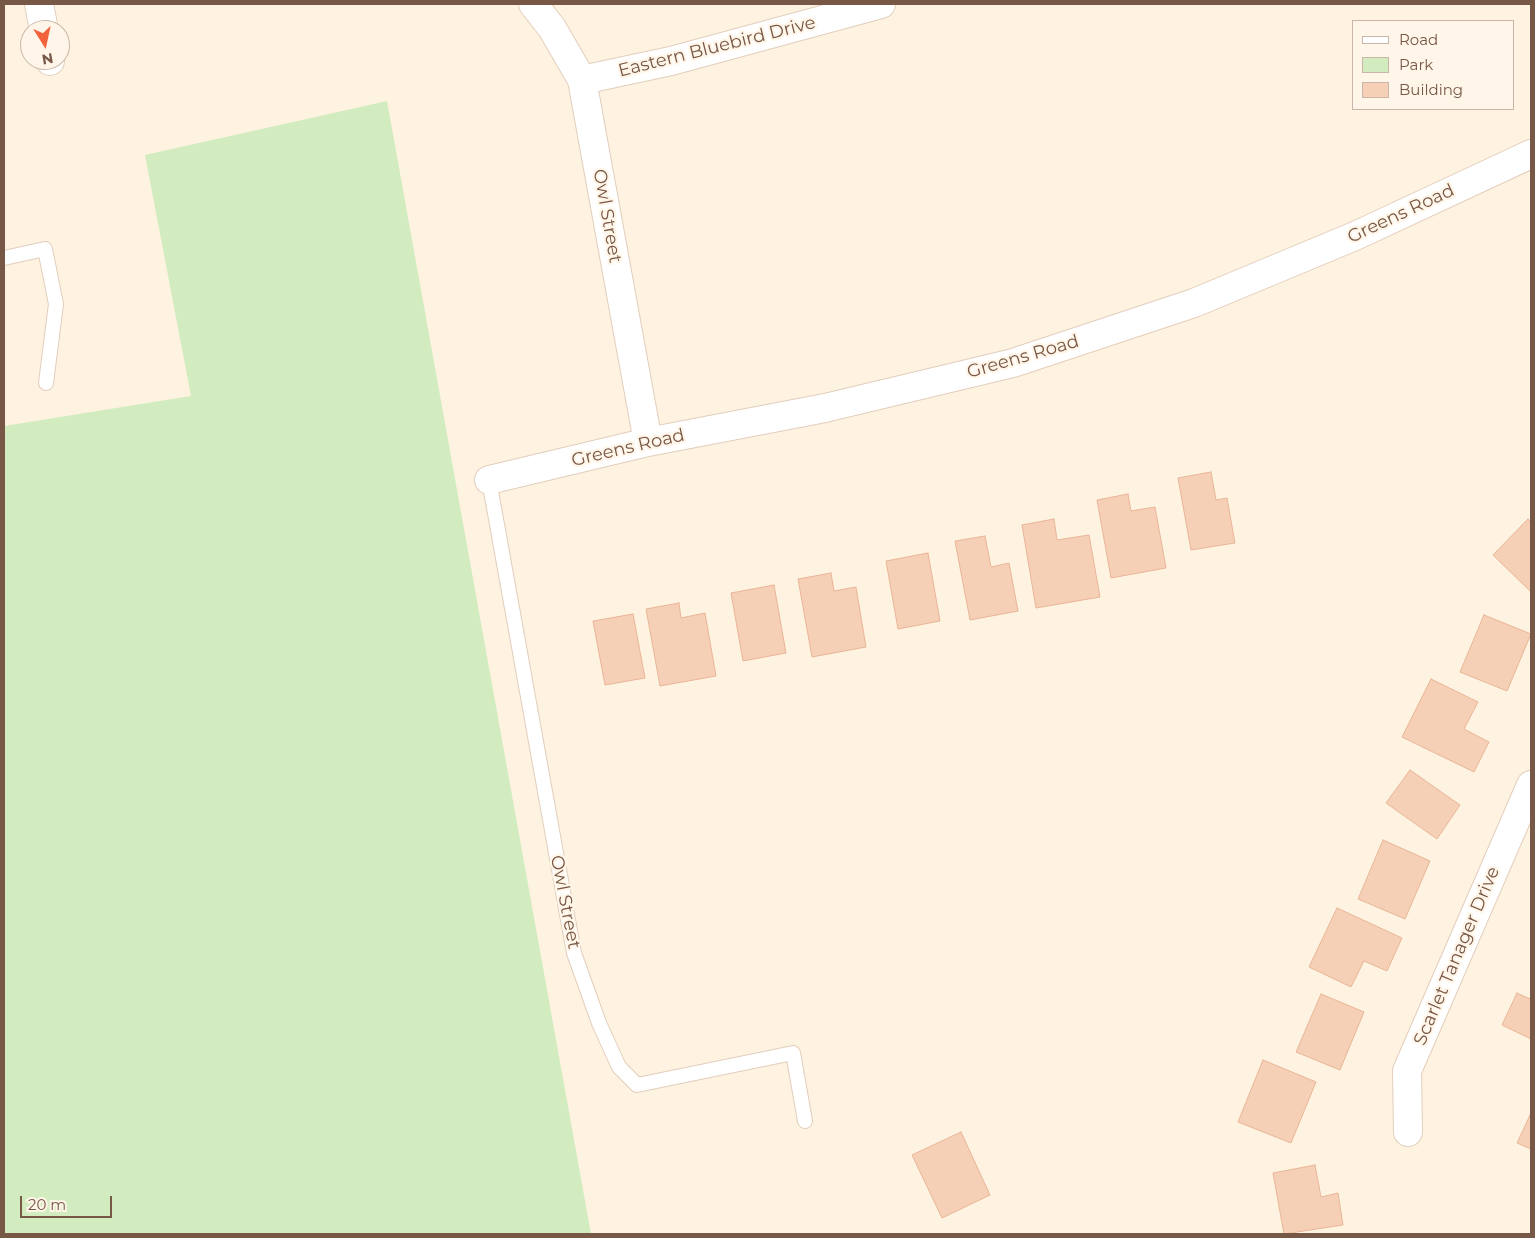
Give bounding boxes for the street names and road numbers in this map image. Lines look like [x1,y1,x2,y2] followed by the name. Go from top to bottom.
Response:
[616,12,818,82] street label: Eastern Bluebird Drive
[588,167,626,265] street label: Owl Street
[1344,180,1458,248] street label: Greens Road
[965,331,1081,383] street label: Greens Road
[569,424,687,472] street label: Greens Road
[545,853,585,951] street label: Owl Street
[1410,863,1504,1049] street label: Scarlet Tanager Drive

